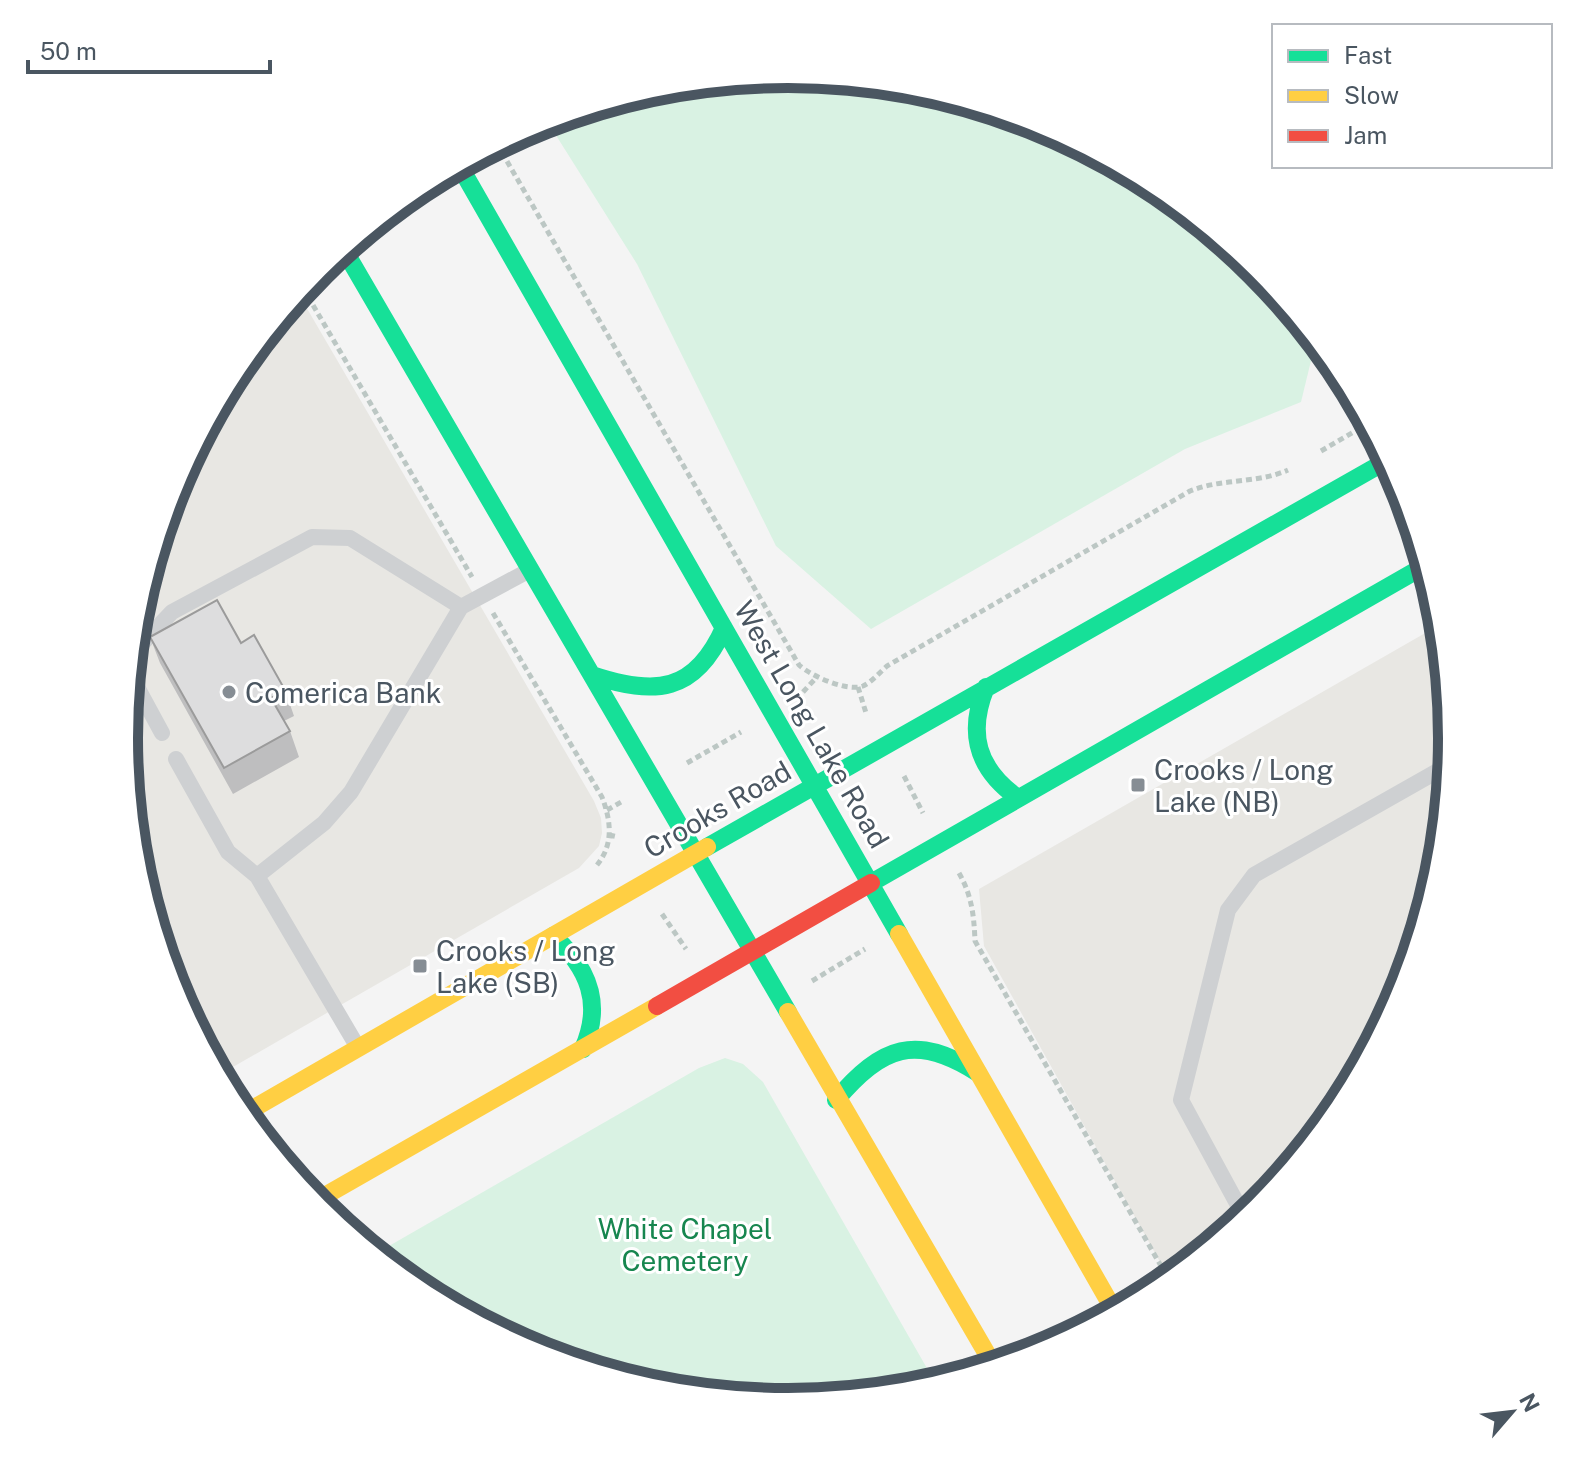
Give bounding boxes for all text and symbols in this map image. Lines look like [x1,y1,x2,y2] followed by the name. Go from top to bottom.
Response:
[28,24,270,74] scale bar
[1272,24,1552,168] legend
[40,37,97,65] text: 50 m
[1344,41,1392,69] text: Fast
[1344,81,1399,109] text: Slow
[1344,121,1387,149] text: Jam
[728,595,896,853] street label: West Long Lake Road
[245,676,442,709] place label: Comerica Bank
[220,683,238,701] marker: Comerica Bank
[1154,753,1334,818] place label: Crooks / Long Lake (NB)
[638,754,796,864] street label: Crooks Road
[1129,776,1147,794] marker: Crooks / Long Lake (NB)
[436,934,616,999] place label: Crooks / Long Lake (SB)
[411,957,429,975] marker: Crooks / Long Lake (SB)
[598,1212,772,1277] park label: White Chapel Cemetery
[1472,1372,1552,1452] north arrow
[1514,1389,1545,1416] text: N

